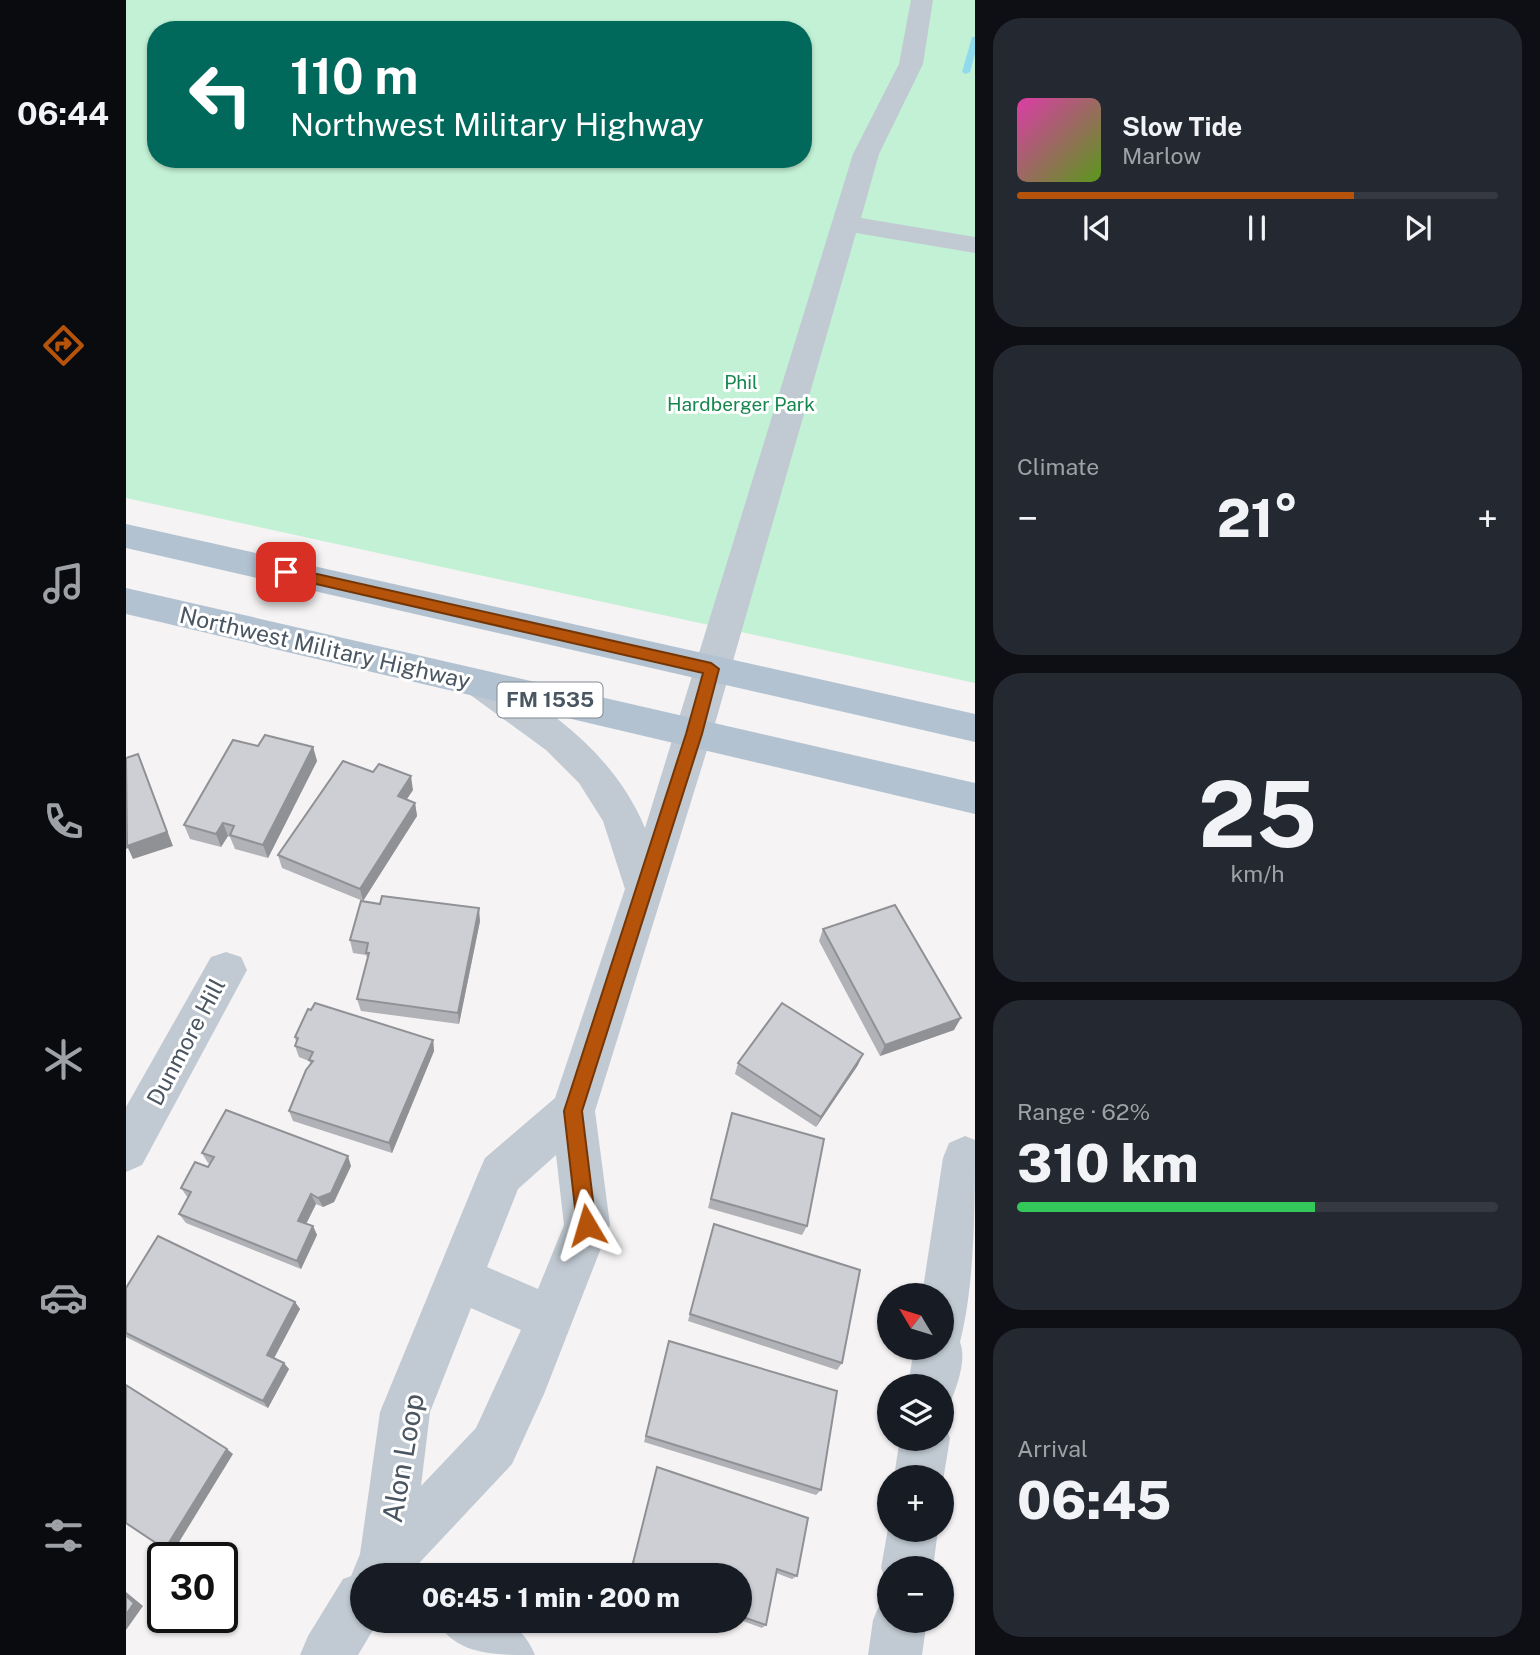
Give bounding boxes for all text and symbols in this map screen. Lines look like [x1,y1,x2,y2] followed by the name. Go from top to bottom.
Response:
[290,47,418,105] text: 110 m
[175,49,266,140] icon: left
[17,95,109,132] text: 06:44
[290,106,704,143] text: Northwest Military Highway
[1122,111,1242,142] text: Slow Tide
[1122,142,1201,169] text: Marlow
[1078,209,1116,247] icon: previous
[1238,209,1276,247] icon: pause
[1399,209,1437,247] icon: next
[39,321,88,370] icon: directions
[667,371,815,415] park label: Phil Hardberger Park
[1017,453,1099,480] text: Climate
[1217,488,1298,549] text: 21°
[1017,496,1038,541] text: −
[1477,496,1498,541] text: +
[256,542,316,602] pin
[267,553,305,591] icon: arrive
[39,559,88,608] icon: music
[177,601,473,694] street label: Northwest Military Highway
[498,682,602,718] road number: FM 1535
[1198,761,1317,867] text: 25
[39,797,88,846] icon: phone
[1230,860,1285,887] text: km/h
[141,974,230,1110] street label: Dunmore Hill
[39,1035,88,1084] icon: climate
[1017,1098,1150,1125] text: Range · 62%
[1017,1133,1199,1194] text: 310 km
[550,1188,624,1262] position arrow
[39,1273,88,1322] icon: car
[877,1283,954,1360] north arrow
[877,1283,954,1633] map controls
[877,1374,954,1451] button: layers
[375,1391,430,1525] street label: Alon Loop
[1017,1435,1088,1462] text: Arrival
[877,1465,954,1542] button: +
[1017,1470,1171,1531] text: 06:45
[39,1511,88,1560] icon: filters
[147,1542,238,1633] speed limit sign: 30
[877,1556,954,1633] button: −
[422,1582,680,1613] text: 06:45 · 1 min · 200 m

